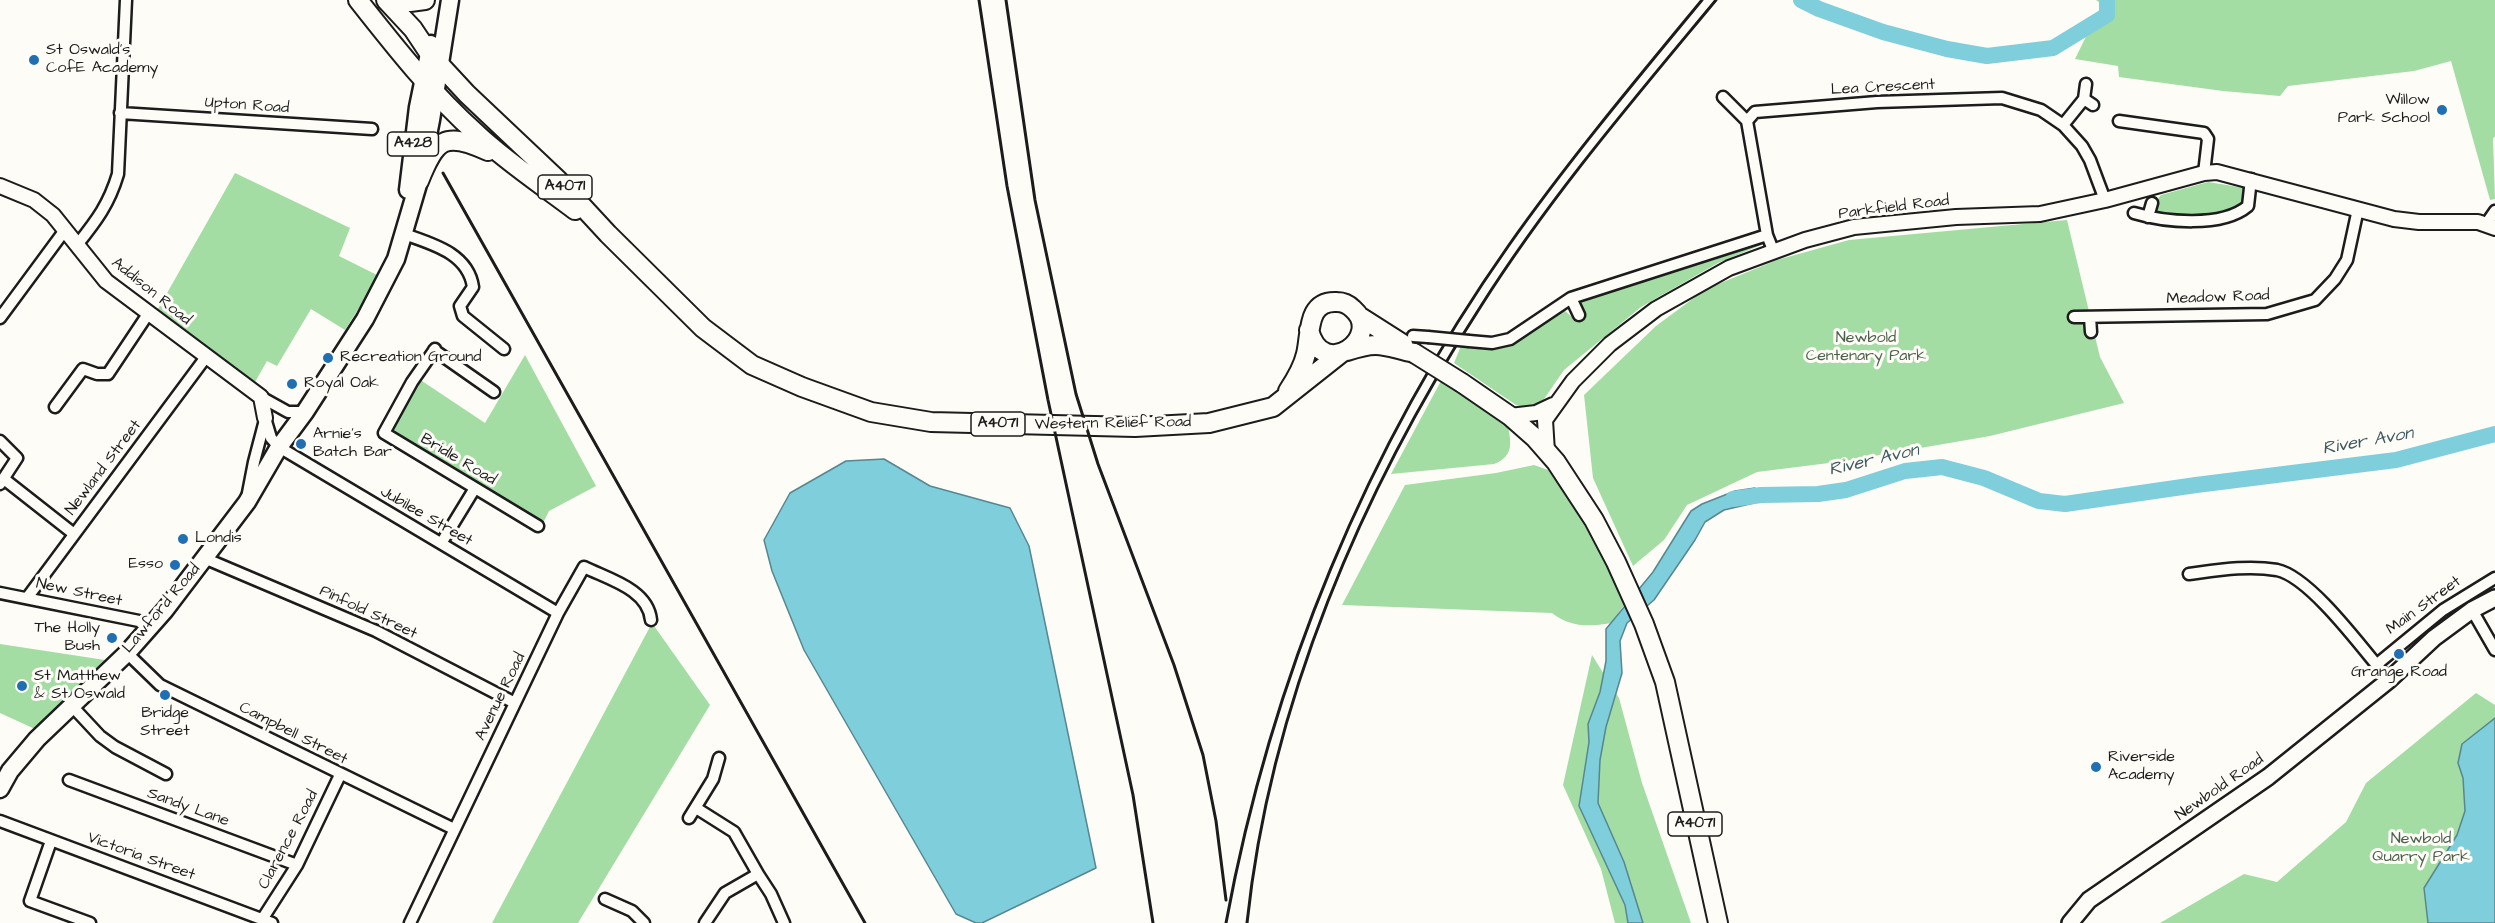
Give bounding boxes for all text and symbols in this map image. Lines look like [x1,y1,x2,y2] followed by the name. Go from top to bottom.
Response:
[46,41,158,79] place label: St Oswald's CofE Academy
[27,53,41,67] marker: St Oswald's CofE Academy
[1830,76,1936,100] street label: Lea Crescent
[2338,91,2430,129] place label: Willow Park School
[204,93,290,119] street label: Upton Road
[2435,103,2449,117] marker: Willow Park School
[388,132,438,156] road number: A428
[538,175,592,199] road number: A4071
[1838,192,1950,224] street label: Parkfield Road
[107,254,195,330] street label: Addison Road
[2166,287,2270,309] street label: Meadow Road
[1806,329,1926,367] park label: Newbold Centenary Park
[340,348,481,368] place label: Recreation Ground
[321,351,335,365] marker: Recreation Ground
[304,374,379,394] place label: Royal Oak
[285,377,299,391] marker: Royal Oak
[971,412,1025,436] road number: A4071
[1035,413,1191,435] street label: Western Relief Road
[62,417,146,519] street label: Newland Street
[2321,423,2415,461] water label: River Avon
[313,425,392,463] place label: Arnie's Batch Bar
[417,430,499,490] street label: Bridle Road
[294,437,308,451] marker: Arnie's Batch Bar
[1827,440,1921,482] water label: River Avon
[376,483,476,551] street label: Jubilee Street
[195,529,242,549] place label: Londis
[176,532,190,546] marker: Londis
[128,555,163,575] place label: Esso
[168,558,182,572] marker: Esso
[119,560,205,658] street label: Lawford Road
[2383,572,2465,640] street label: Main Street
[34,575,124,611] street label: New Street
[316,582,420,644] street label: Pinfold Street
[35,619,100,657] place label: The Holly Bush
[105,631,119,645] marker: The Holly Bush
[2392,647,2406,661] marker: Grange Road
[472,650,530,744] street label: Avenue Road
[2351,663,2447,683] place label: Grange Road
[34,667,125,705] place label: St Matthew & St Oswald
[15,679,29,693] marker: St Matthew & St Oswald
[158,688,172,702] marker: Bridge Street
[236,698,350,770] street label: Campbell Street
[140,704,190,742] place label: Bridge Street
[2108,748,2175,786] place label: Riverside Academy
[2172,750,2268,826] street label: Newbold Road
[2089,760,2103,774] marker: Riverside Academy
[144,784,232,832] street label: Sandy Lane
[255,787,323,893] street label: Clarence Road
[1668,812,1722,836] road number: A4071
[85,829,197,885] street label: Victoria Street
[2372,830,2470,868] park label: Newbold Quarry Park

